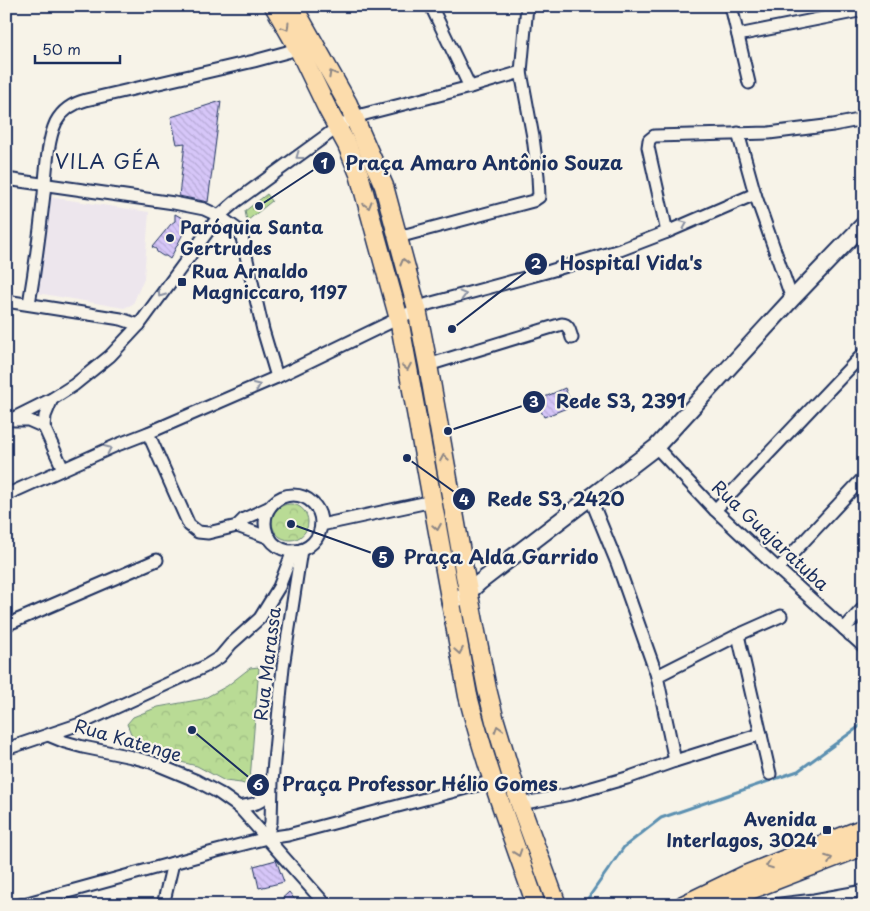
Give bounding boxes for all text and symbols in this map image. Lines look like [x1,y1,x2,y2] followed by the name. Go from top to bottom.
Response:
[280,21,290,30] one-way arrow
[35,32,120,64] scale bar
[42,37,81,60] text: 50 m
[328,70,338,79] one-way arrow
[55,146,161,176] district label: VILA GÉA
[311,146,633,180] callout: Praça Amaro Antônio Souza
[345,148,623,176] text: Praça Amaro Antônio Souza
[296,151,305,159] one-way arrow
[320,151,328,174] text: 1
[362,201,373,210] one-way arrow
[180,213,323,261] place label: Paróquia Santa Gertrudes
[679,220,688,231] one-way arrow
[164,232,176,244] marker: Paróquia Santa Gertrudes
[524,247,713,281] callout: Hospital Vida's
[560,248,702,276] text: Hospital Vida's
[531,251,542,274] text: 2
[192,257,348,305] place label: Rua Arnaldo Magniccaro, 1197
[399,258,410,266] one-way arrow
[176,276,188,288] marker: Rua Arnaldo Magniccaro, 1197
[158,288,167,298] one-way arrow
[459,290,467,300] one-way arrow
[402,362,412,371] one-way arrow
[252,381,261,392] one-way arrow
[521,385,696,419] callout: Rede S3, 2391
[556,386,686,414] text: Rede S3, 2391
[529,389,539,412] text: 3
[103,445,112,456] one-way arrow
[440,454,450,463] one-way arrow
[706,473,836,597] street label: Rua Guajaratuba
[451,482,635,516] callout: Rede S3, 2420
[487,484,625,512] text: Rede S3, 2420
[459,487,469,510] text: 4
[431,522,441,531] one-way arrow
[370,540,607,574] callout: Praça Alda Garrido
[404,542,598,570] text: Praça Alda Garrido
[378,545,388,568] text: 5
[246,605,287,722] street label: Rua Marassa
[454,646,464,655] one-way arrow
[71,711,186,768] street label: Rua Katenge
[493,725,503,733] one-way arrow
[246,768,568,802] callout: Praça Professor Hélio Gomes
[282,769,558,797] text: Praça Professor Hélio Gomes
[253,772,264,795] text: 6
[666,805,818,853] place label: Avenida Interlagos, 3024
[821,824,833,836] marker: Avenida Interlagos, 3024
[512,848,522,857] one-way arrow
[824,855,833,866] one-way arrow
[766,859,774,869] one-way arrow

